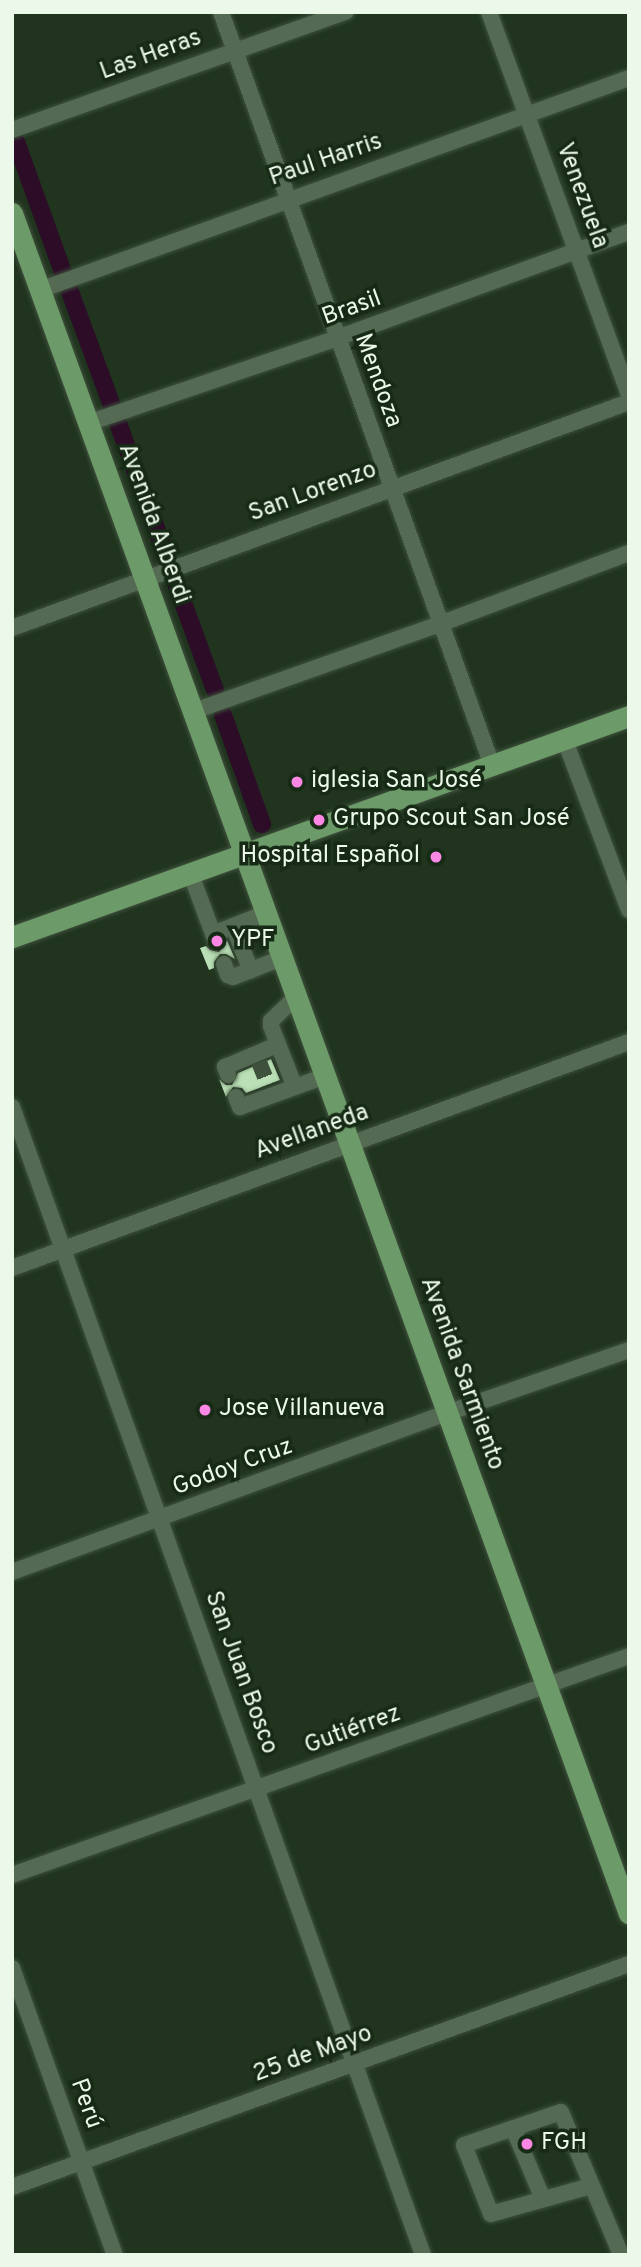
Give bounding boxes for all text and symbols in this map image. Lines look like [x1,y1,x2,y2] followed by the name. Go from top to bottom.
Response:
[96,24,206,88] street label: Las Heras
[266,128,386,194] street label: Paul Harris
[549,139,613,253] street label: Venezuela
[318,285,386,333] street label: Brasil
[347,330,407,432] street label: Mendoza
[110,439,196,609] street label: Avenida Alberdi
[245,457,381,529] street label: San Lorenzo
[311,768,482,796] place label: iglesia San José
[289,774,305,790] marker: iglesia San José
[333,806,570,834] place label: Grupo Scout San José
[311,812,327,828] marker: Grupo Scout San José
[240,843,420,871] place label: Hospital Español
[426,847,446,867] marker: Hospital Español
[231,927,275,955] place label: YPF
[209,933,225,949] marker: YPF
[251,1099,373,1167] street label: Avellaneda
[413,1274,509,1474] street label: Avenida Sarmiento
[219,1396,386,1424] place label: Jose Villanueva
[197,1402,213,1418] marker: Jose Villanueva
[169,1433,297,1503] street label: Godoy Cruz
[197,1588,283,1758] street label: San Juan Bosco
[301,1700,405,1762] street label: Gutiérrez
[250,2020,376,2090] street label: 25 de Mayo
[63,2075,107,2133] street label: Perú
[541,2130,587,2158] place label: FGH
[519,2136,535,2152] marker: FGH

